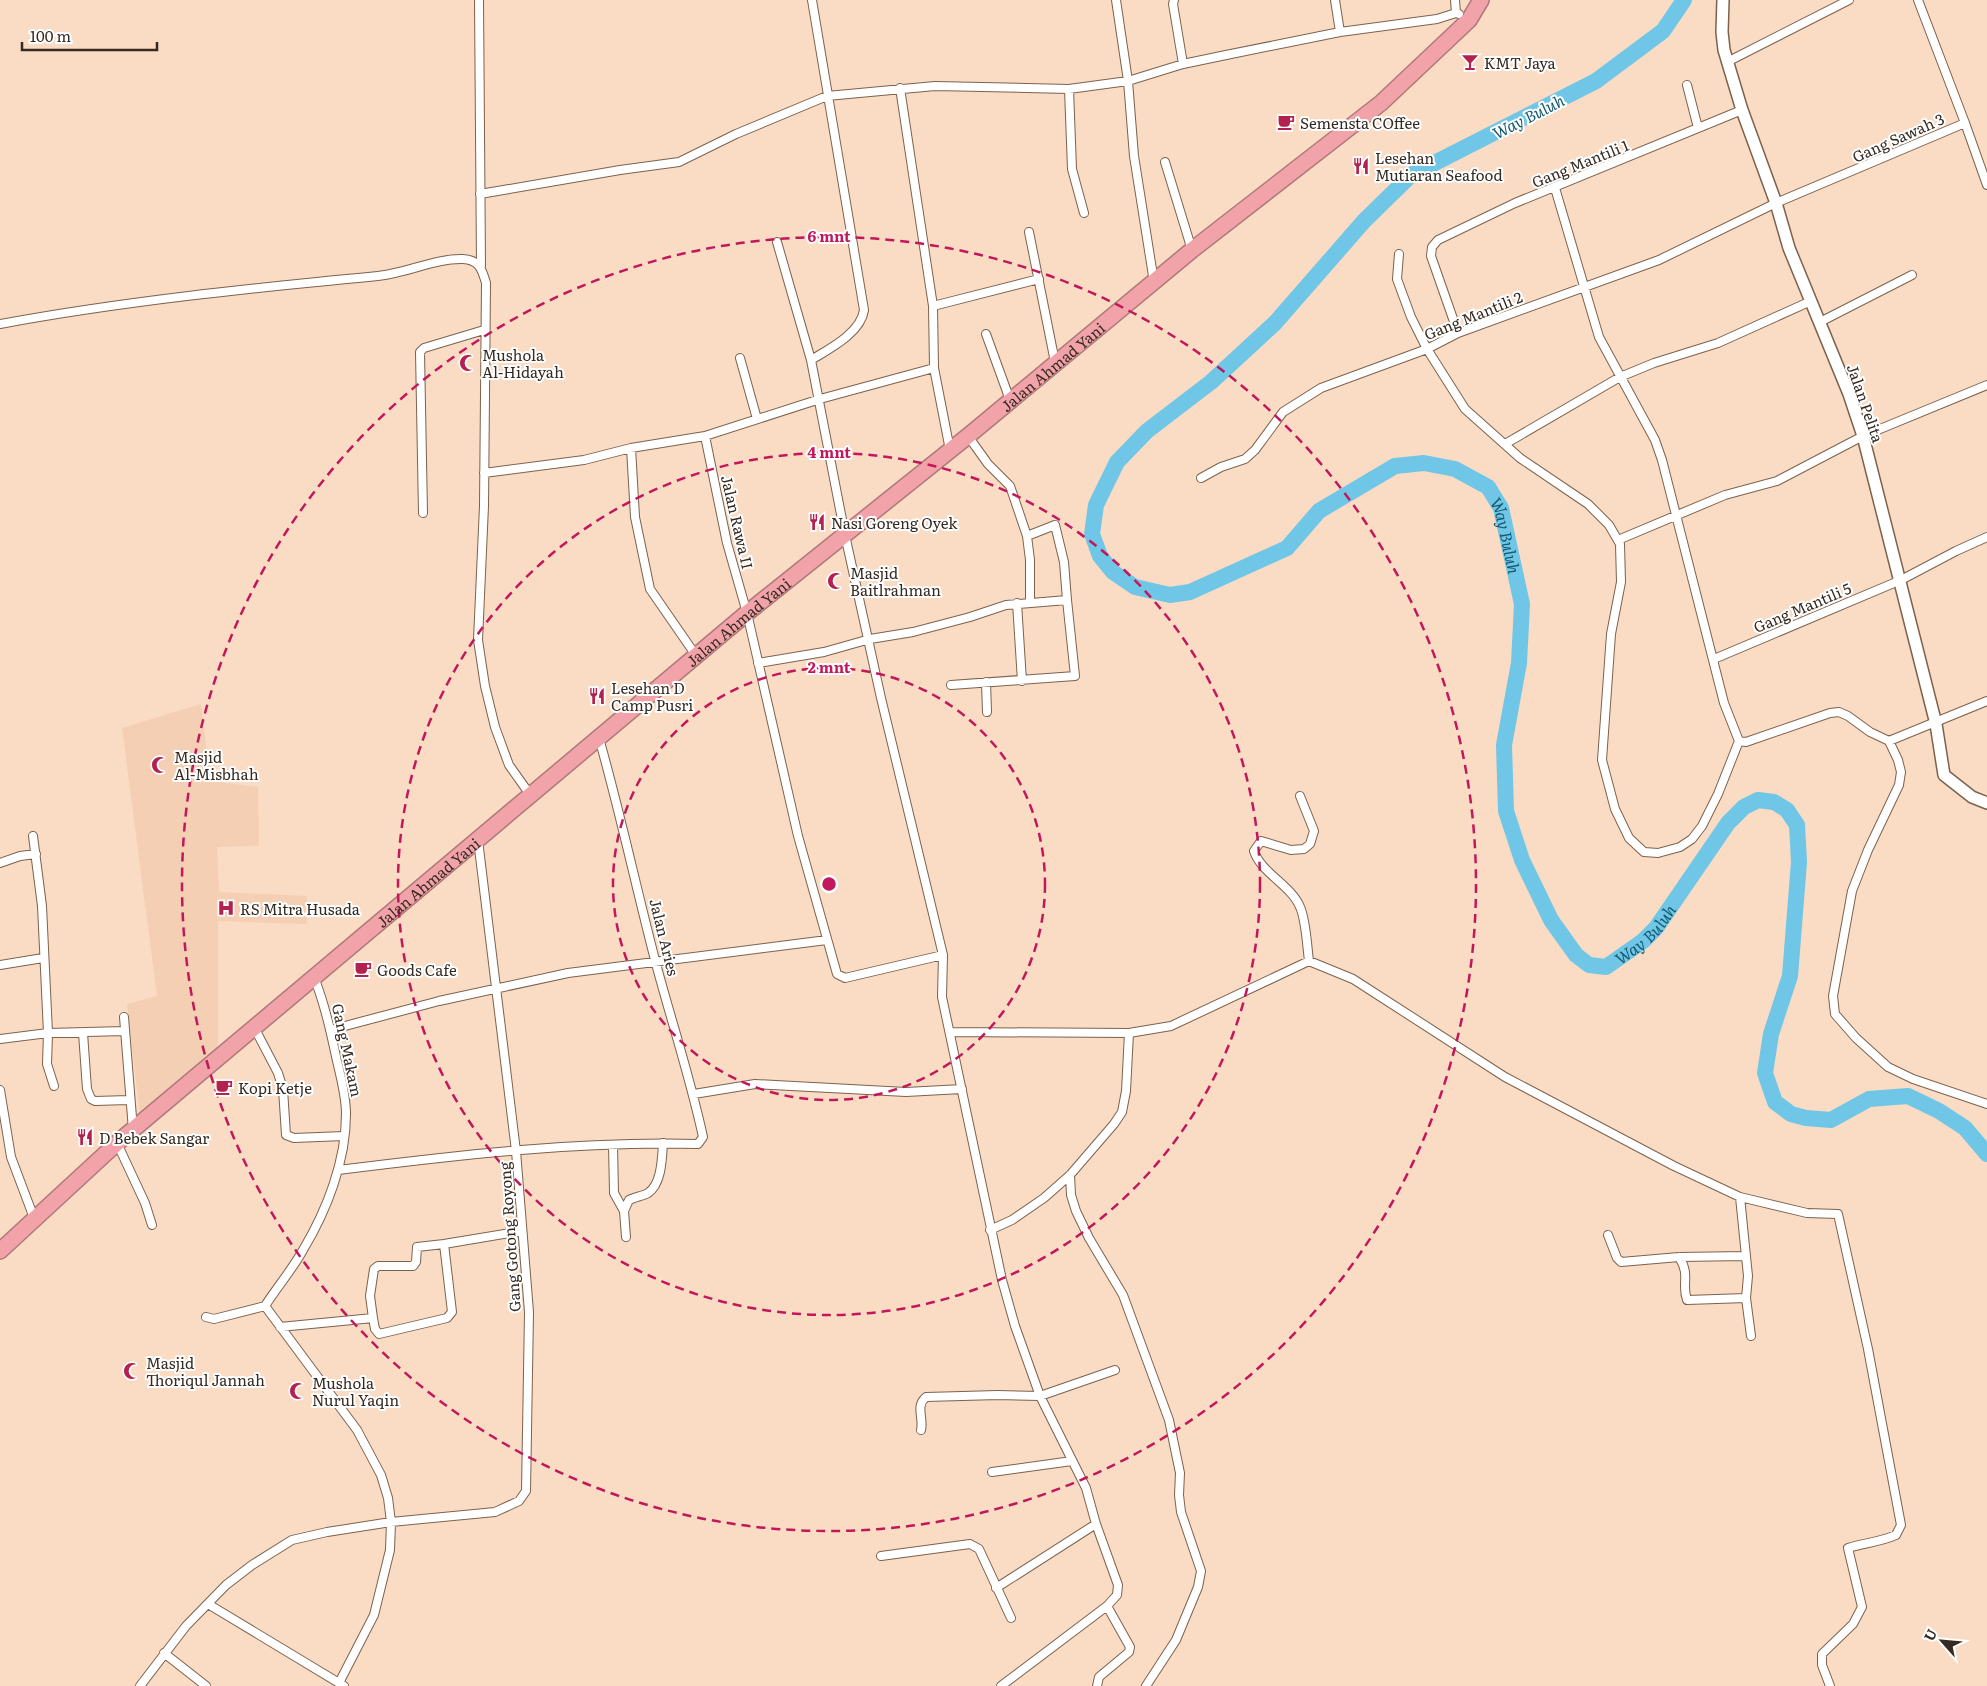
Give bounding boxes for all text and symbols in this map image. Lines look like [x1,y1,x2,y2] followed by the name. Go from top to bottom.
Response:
[22,20,158,52] scale bar
[30,24,71,47] text: 100 m
[1484,51,1557,74] place label: KMT Jaya
[1460,52,1480,72] bar icon: KMT Jaya
[1488,87,1569,144] water label: Way Buluh
[1848,106,1948,168] street label: Gang Sawah 3
[1300,111,1420,134] place label: Semensta COffee
[1276,112,1296,132] cafe icon: Semensta COffee
[1528,133,1632,193] street label: Gang Mantili 1
[1375,146,1503,186] place label: Lesehan Mutiaran Seafood
[1351,156,1371,176] restaurant icon: Lesehan Mutiaran Seafood
[807,224,851,247] text: 6 mnt
[1420,285,1526,345] street label: Gang Mantili 2
[995,316,1109,416] street label: Jalan Ahmad Yani
[482,343,564,383] place label: Mushola Al-Hidayah
[458,353,478,373] mosque icon: Mushola Al-Hidayah
[1842,361,1891,446] street label: Jalan Pelita
[807,440,851,463] text: 4 mnt
[716,473,760,571] street label: Jalan Rawa II
[1485,492,1527,576] water label: Way Buluh
[831,511,958,534] place label: Nasi Goreng Oyek
[807,512,827,532] restaurant icon: Nasi Goreng Oyek
[850,561,941,601] place label: Masjid Baitlrahman
[680,571,795,672] street label: Jalan Ahmad Yani
[826,571,846,591] mosque icon: Masjid Baitlrahman
[1749,576,1855,638] street label: Gang Mantili 5
[808,655,851,678] text: 2 mnt
[611,676,693,716] place label: Lesehan D Camp Pusri
[587,686,607,706] restaurant icon: Lesehan D Camp Pusri
[174,745,259,785] place label: Masjid Al-Misbhah
[150,755,170,775] mosque icon: Masjid Al-Misbhah
[371,831,484,932] street label: Jalan Ahmad Yani
[820,875,838,893] centre of rings
[644,896,686,978] street label: Jalan Aries
[240,897,361,920] place label: RS Mitra Husada
[216,898,236,918] hospital icon: RS Mitra Husada
[1609,899,1681,970] water label: Way Buluh
[377,958,457,981] place label: Goods Cafe
[353,959,373,979] cafe icon: Goods Cafe
[327,1001,369,1099] street label: Gang Makam
[238,1076,312,1099] place label: Kopi Ketje
[214,1077,234,1097] cafe icon: Kopi Ketje
[99,1126,209,1149] place label: D Bebek Sangar
[75,1127,95,1147] restaurant icon: D Bebek Sangar
[492,1161,526,1313] street label: Gang Gotong Royong
[146,1351,265,1391] place label: Masjid Thoriqul Jannah
[122,1361,142,1381] mosque icon: Masjid Thoriqul Jannah
[312,1371,399,1411] place label: Mushola Nurul Yaqin
[288,1381,308,1401] mosque icon: Mushola Nurul Yaqin
[1917,1616,1967,1666] north arrow
[1918,1625,1941,1644] text: U

